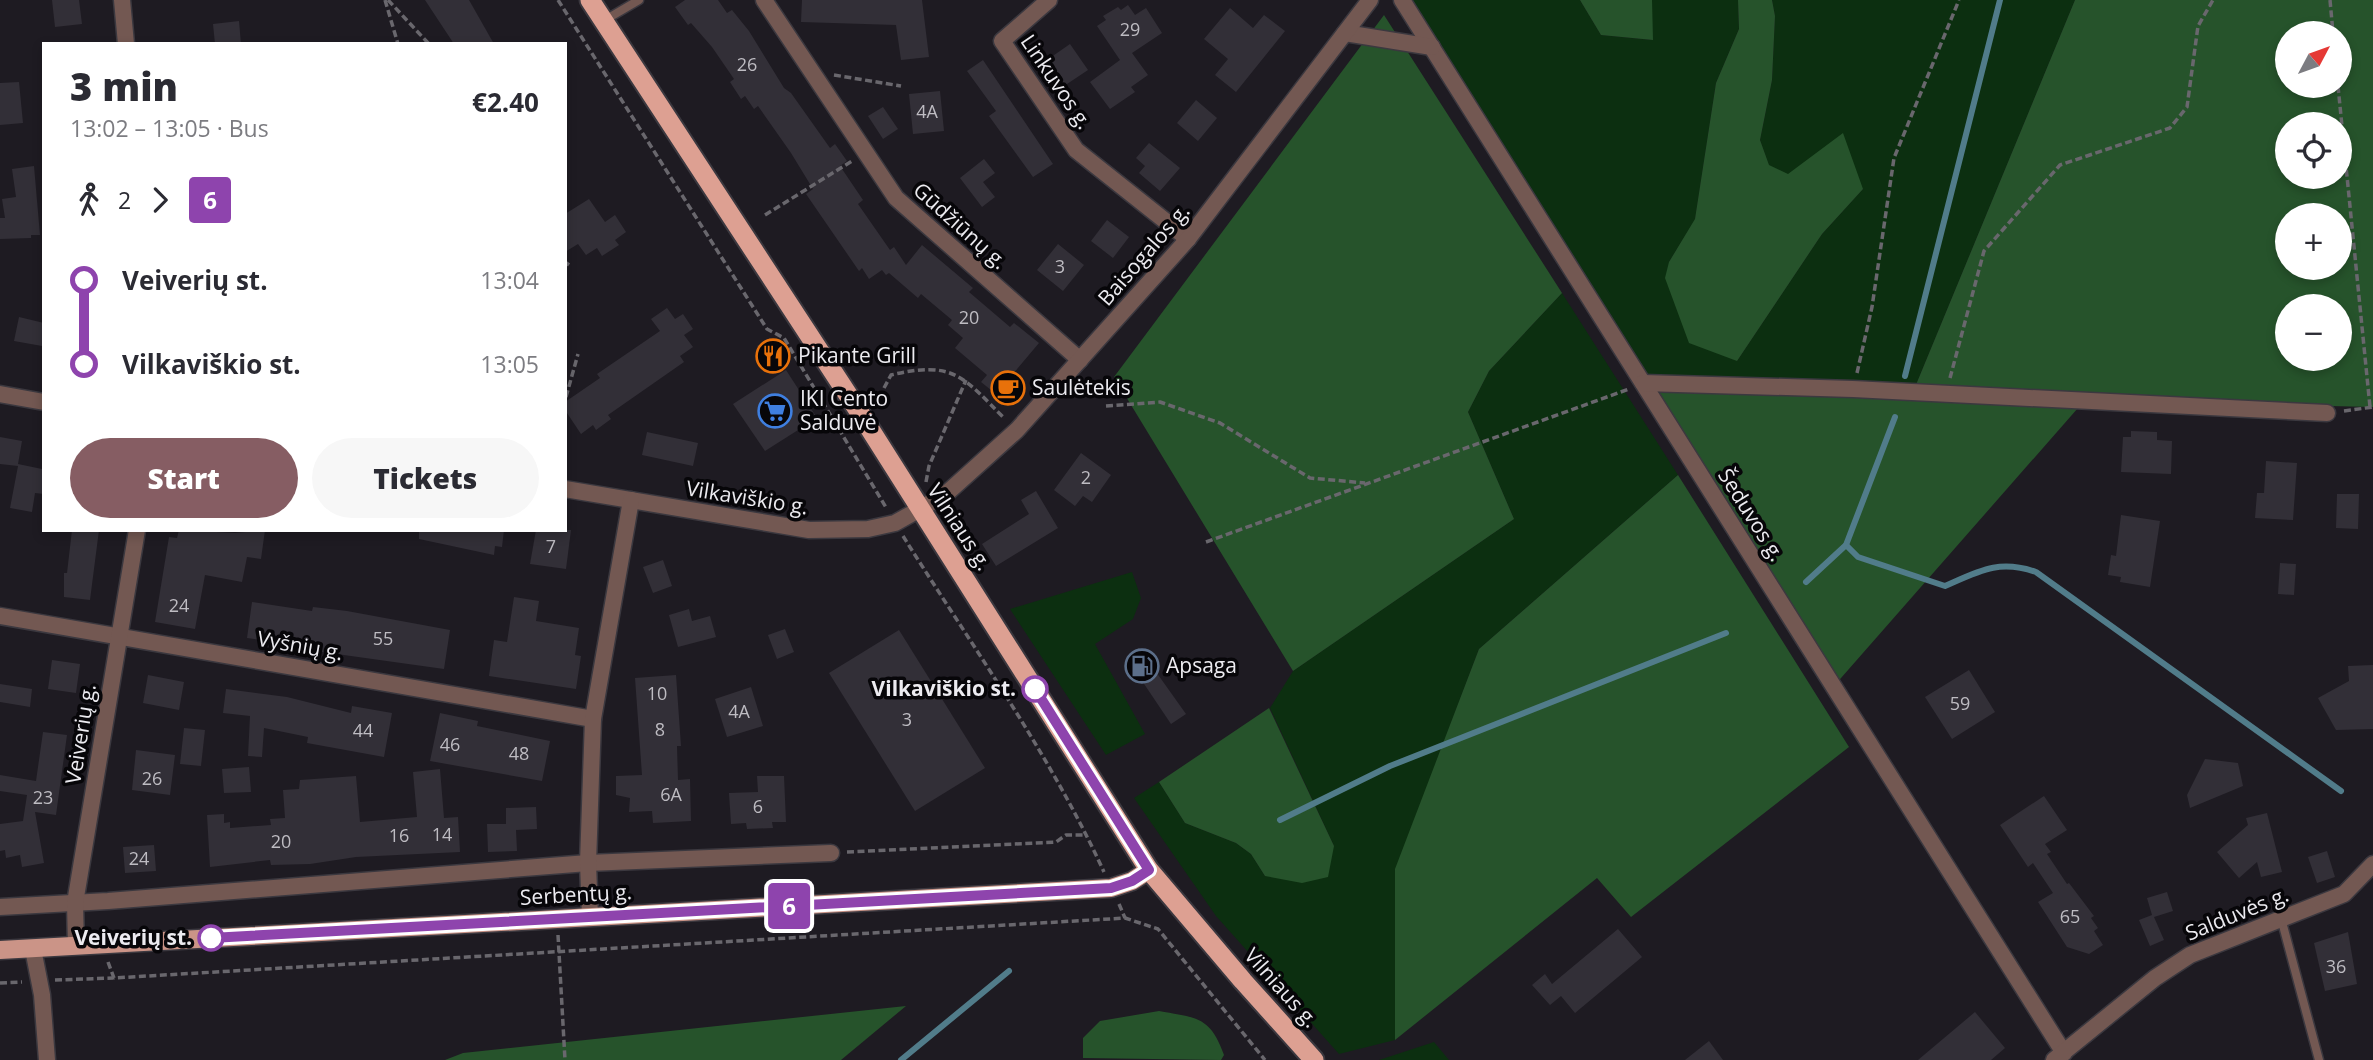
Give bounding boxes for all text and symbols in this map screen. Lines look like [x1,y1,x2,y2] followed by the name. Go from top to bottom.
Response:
[1120,17,1140,41] house number: 29
[2275,21,2352,98] north arrow
[2275,21,2352,371] map controls
[1015,29,1099,134] street label: Linkuvos g.
[737,52,757,76] house number: 26
[70,60,178,112] text: 3 min
[472,84,539,120] text: €2.40
[916,99,938,123] house number: 4A
[70,112,269,144] text: 13:02 – 13:05 · Bus
[2275,112,2352,189] button: locate
[908,176,1014,275] street label: Gūdžiūnų g.
[70,181,108,219] icon: walk
[141,181,179,219] icon: forward
[203,183,217,216] text: 6
[118,184,131,216] text: 2
[1091,197,1195,311] street label: Baisogalos g.
[2275,203,2352,280] button: +
[1055,254,1065,278] house number: 3
[122,262,268,298] text: Veiverių st.
[480,264,539,296] text: 13:04
[2275,294,2352,371] button: −
[959,305,979,329] house number: 20
[754,337,792,375] restaurant icon: Pikante Grill
[798,341,916,369] place label: Pikante Grill
[122,346,301,382] text: Vilkaviškio st.
[480,348,539,380] text: 13:05
[989,369,1027,407] cafe icon: Saulėtekis
[1032,373,1131,401] place label: Saulėtekis
[800,384,888,436] place label: IKI Cento Salduvė
[756,392,794,430] supermarket icon: IKI Cento Salduvė
[70,438,298,518] button: Start
[312,438,539,518] button: Tickets
[1712,463,1791,566] street label: Šeduvos g.
[1081,465,1091,489] house number: 2
[684,474,810,520] street label: Vilkaviškio g.
[921,478,998,575] street label: Vilniaus g.
[546,534,556,558] house number: 7
[169,593,189,617] house number: 24
[255,624,345,666] street label: Vyšnių g.
[373,626,393,650] house number: 55
[1123,647,1161,685] fuel station icon: Apsaga
[1166,651,1237,679] place label: Apsaga
[872,674,1016,702] place label: Vilkaviškio st.
[1022,676,1048,702] marker: Vilkaviškio st.
[647,681,667,705] house number: 10
[58,682,102,786] street label: Veiverių g.
[1950,691,1970,715] house number: 59
[728,699,750,723] house number: 4A
[902,707,912,731] house number: 3
[655,717,665,741] house number: 8
[353,718,373,742] house number: 44
[440,732,460,756] house number: 46
[509,741,529,765] house number: 48
[142,766,162,790] house number: 26
[660,782,682,806] house number: 6A
[33,785,53,809] house number: 23
[753,794,763,818] house number: 6
[432,822,452,846] house number: 14
[389,823,409,847] house number: 16
[271,829,291,853] house number: 20
[129,846,149,870] house number: 24
[519,877,633,911] street label: Serbentų g.
[2181,880,2292,946] street label: Salduvės g.
[766,883,812,929] line badge: 6
[782,889,796,922] text: 6
[2060,904,2080,928] house number: 65
[74,923,192,951] place label: Veiverių st.
[198,925,224,951] marker: Veiverių st.
[1238,941,1325,1033] street label: Vilniaus g.
[2326,954,2346,978] house number: 36

